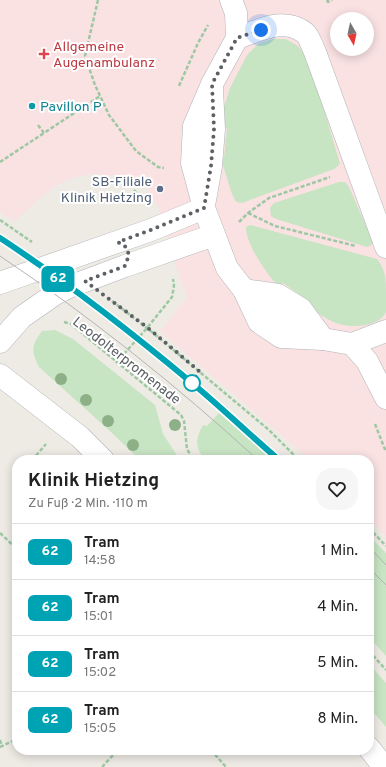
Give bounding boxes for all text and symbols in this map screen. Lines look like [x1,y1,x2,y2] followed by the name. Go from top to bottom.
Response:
[330,12,374,56] north arrow
[330,12,374,56] map controls
[251,20,271,40] your location
[53,39,155,72] place label: Allgemeine Augenambulanz
[38,48,50,60] marker: Allgemeine Augenambulanz
[40,99,102,116] place label: Pavillon P
[27,101,37,111] marker: Pavillon P
[61,174,152,207] place label: SB-Filiale Klinik Hietzing
[155,184,165,194] marker: SB-Filiale Klinik Hietzing
[40,266,76,292] line badge: 62
[49,270,67,287] text: 62
[69,314,184,409] street label: Leodolterpromenade
[183,374,201,392] unlabelled marker
[316,468,358,510] button: heart
[28,469,159,493] text: Klinik Hietzing
[28,496,148,512] text: Zu Fuß · 2 Min. · 110 m
[84,534,120,553] text: Tram
[321,542,358,561] text: 1 Min.
[41,543,59,560] text: 62
[84,553,116,569] text: 14:58
[84,590,120,609] text: Tram
[317,598,358,617] text: 4 Min.
[41,599,59,616] text: 62
[84,609,113,625] text: 15:01
[84,646,120,665] text: Tram
[317,654,358,673] text: 5 Min.
[41,655,59,672] text: 62
[84,665,116,681] text: 15:02
[84,702,120,721] text: Tram
[318,710,358,729] text: 8 Min.
[41,711,59,728] text: 62
[84,721,116,737] text: 15:05

